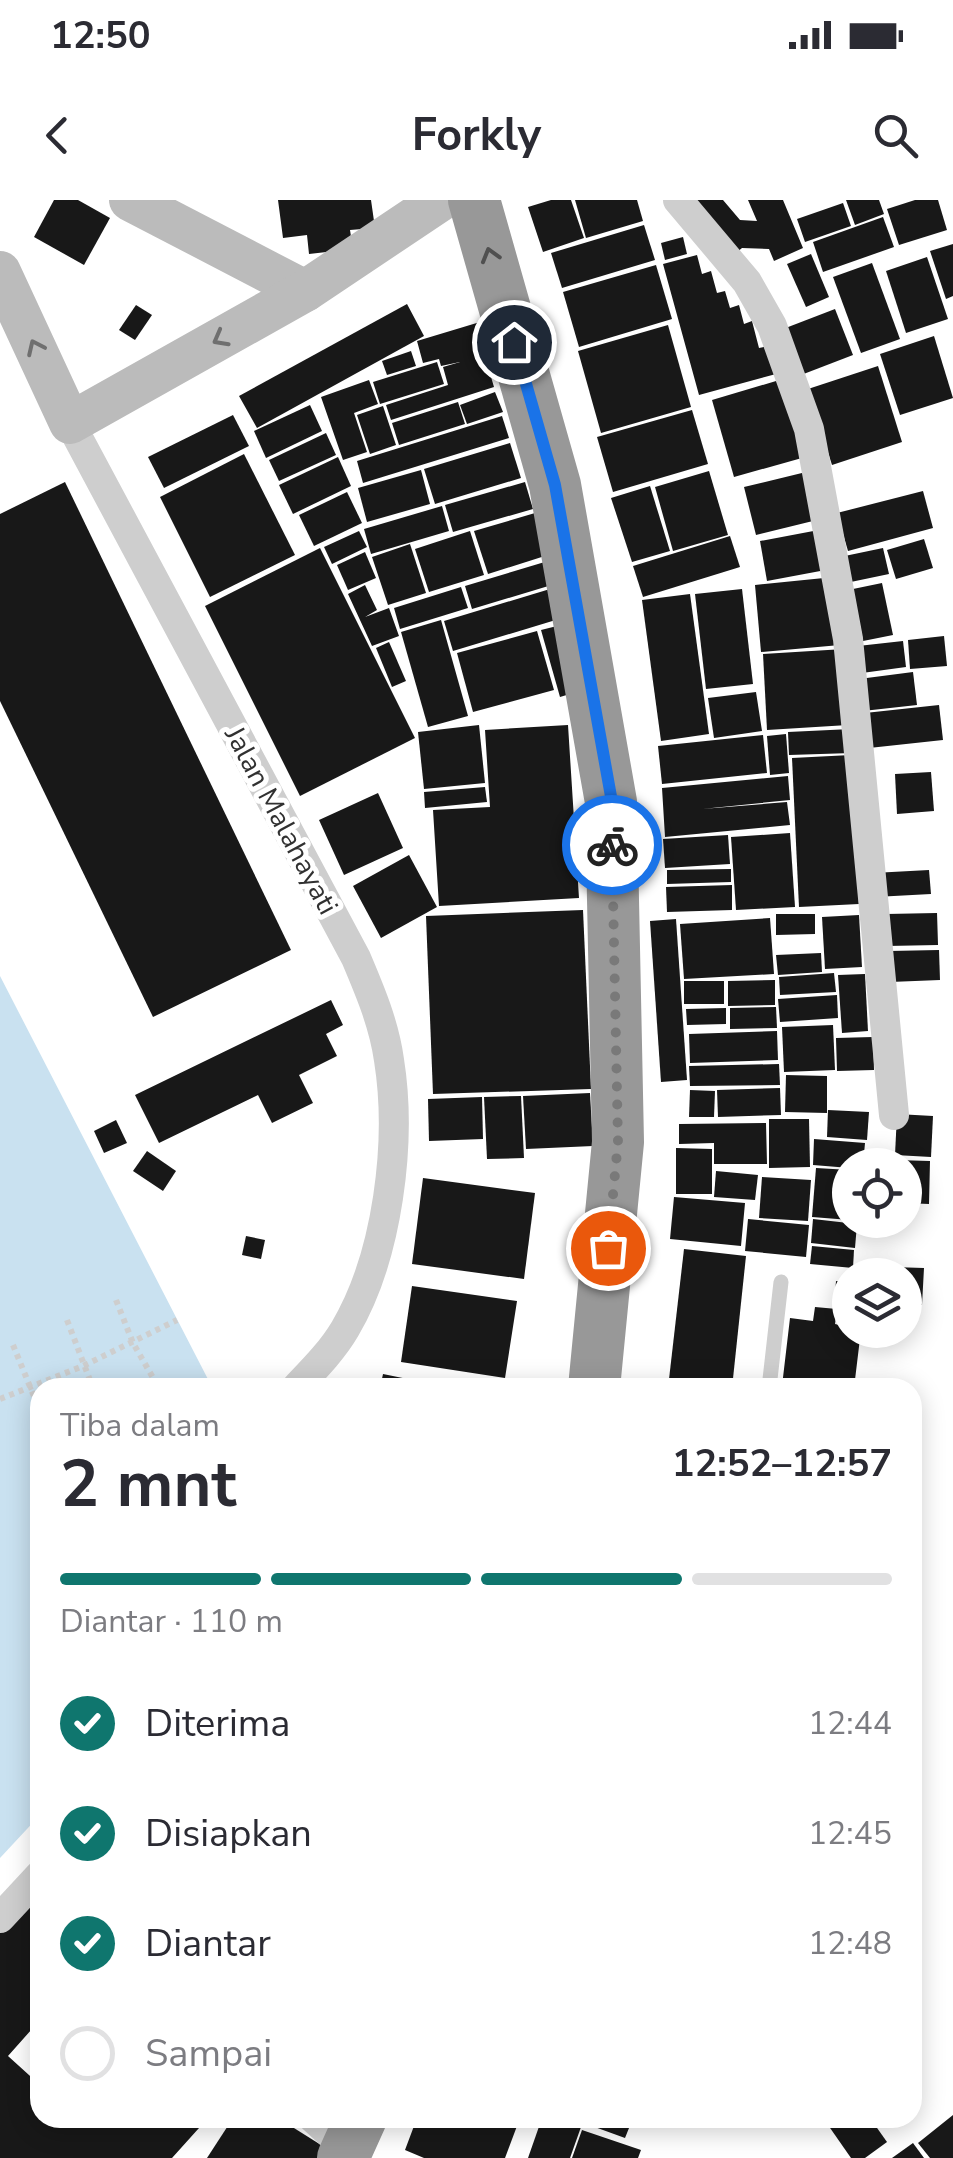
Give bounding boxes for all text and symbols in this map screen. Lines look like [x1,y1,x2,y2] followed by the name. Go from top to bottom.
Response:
[50,10,151,61] text: 12:50
[412,105,541,166] text: Forkly
[30,108,85,163] icon: back
[868,108,923,163] icon: search
[480,247,501,265] one-way arrow
[472,300,557,385] pin
[487,315,542,370] icon: home
[213,326,231,346] one-way arrow
[28,339,48,357] one-way arrow
[215,719,347,921] street label: Jalan Malahayati
[562,795,662,895] courier
[585,818,640,873] icon: bike
[832,1148,922,1348] map controls
[832,1148,922,1238] button: locate
[566,1206,651,1291] pin
[581,1221,636,1276] icon: bag
[832,1258,922,1348] button: layers
[60,1404,220,1447] text: Tiba dalam
[672,1438,892,1489] text: 12:52–12:57
[60,1440,237,1529] text: 2 mnt
[60,1600,283,1643] text: Diantar · 110 m
[60,1696,115,1751] icon: check
[145,1698,290,1749] text: Diterima
[808,1702,892,1745] text: 12:44
[60,1806,115,1861] icon: check
[145,1808,312,1859] text: Disiapkan
[808,1812,892,1855] text: 12:45
[60,1916,115,1971] icon: check
[145,1918,271,1969] text: Diantar
[808,1922,892,1965] text: 12:48
[145,2028,272,2079] text: Sampai

